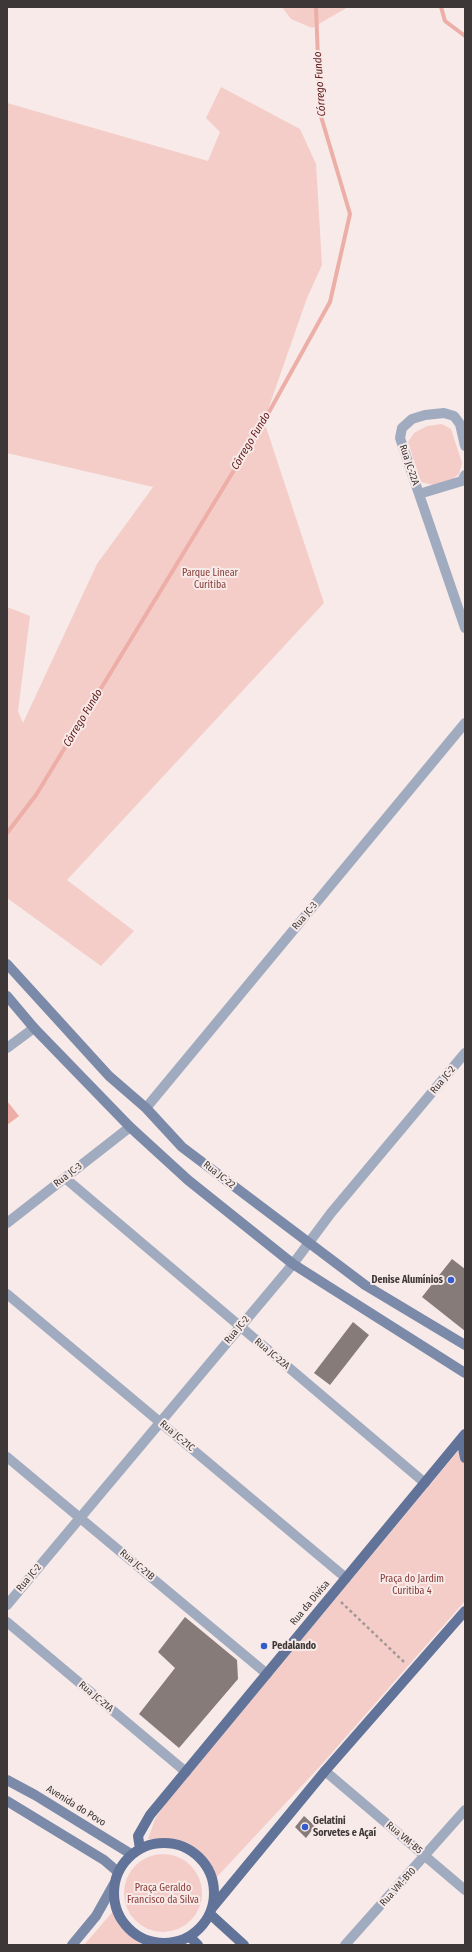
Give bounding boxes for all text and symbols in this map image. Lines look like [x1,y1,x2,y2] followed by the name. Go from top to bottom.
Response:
[311,51,329,117] water label: Córrego Fundo
[229,410,273,472] water label: Córrego Fundo
[396,443,422,487] street label: Rua JC-22A
[182,567,238,590] park label: Parque Linear Curitiba
[61,687,105,749] water label: Córrego Fundo
[290,900,320,932] street label: Rua JC-3
[428,1064,458,1096] street label: Rua JC-2
[201,1159,237,1191] street label: Rua JC-22
[51,1160,85,1190] street label: Rua JC-3
[372,1274,443,1286] place label: Denise Alumínios
[446,1275,456,1285] marker: Denise Alumínios
[222,1314,252,1346] street label: Rua JC-2
[252,1336,292,1372] street label: Rua JC-22A
[157,1418,197,1454] street label: Rua JC-21C
[117,1547,157,1583] street label: Rua JC-21B
[14,1562,44,1594] street label: Rua JC-2
[380,1573,444,1596] park label: Praça do Jardim Curitiba 4
[288,1578,332,1628] street label: Rua da Divisa
[272,1640,316,1652] place label: Pedalando
[259,1641,269,1651] marker: Pedalando
[76,1679,116,1715] street label: Rua JC-21A
[44,1783,108,1829] street label: Avenida do Povo
[313,1815,376,1838] place label: Gelatini Sorvetes e Açaí
[383,1819,425,1857] street label: Rua VM-B5
[300,1822,310,1832] marker: Gelatini Sorvetes e Açaí
[378,1865,418,1909] street label: Rua VM-B10
[127,1882,199,1906] park label: Praça Geraldo Francisco da Silva

